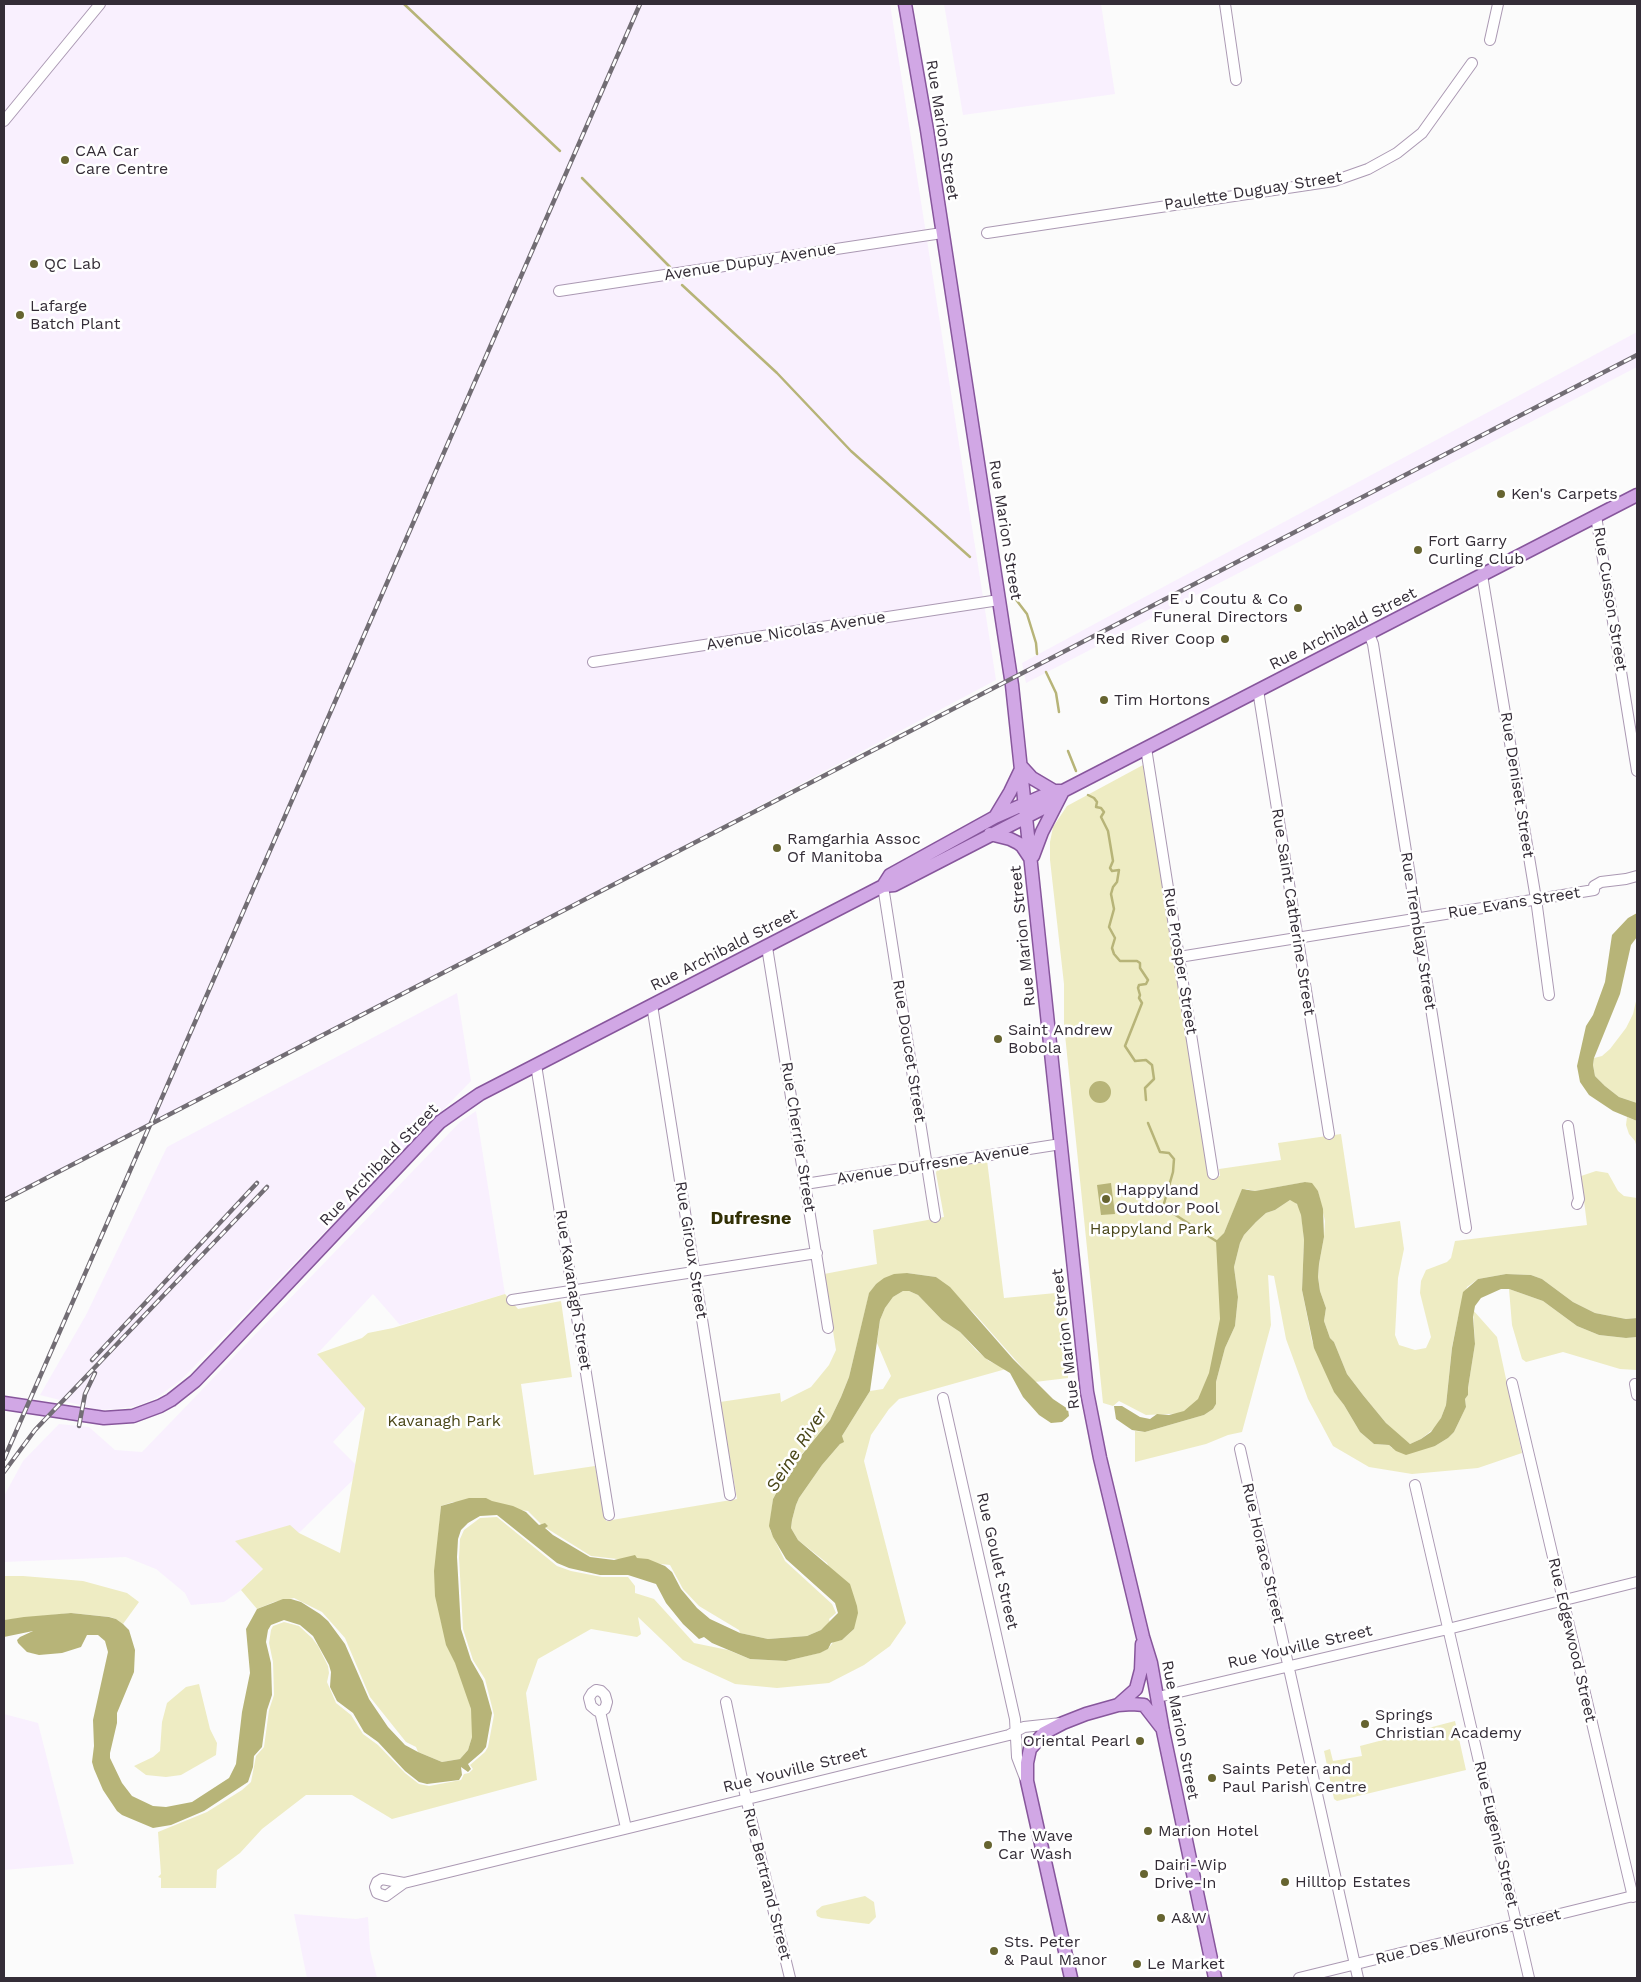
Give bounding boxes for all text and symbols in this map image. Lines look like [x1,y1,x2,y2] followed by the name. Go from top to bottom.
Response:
[921,59,963,201] street label: Rue Marion Street
[75,141,168,179] place label: CAA Car Care Centre
[59,154,71,166] marker: CAA Car Care Centre
[1163,167,1343,215] street label: Paulette Duguay Street
[663,239,837,285] street label: Avenue Dupuy Avenue
[44,254,101,274] place label: QC Lab
[28,258,40,270] marker: QC Lab
[30,296,120,334] place label: Lafarge Batch Plant
[14,309,26,321] marker: Lafarge Batch Plant
[984,459,1026,601] street label: Rue Marion Street
[1511,484,1618,504] place label: Ken's Carpets
[1495,488,1507,500] marker: Ken's Carpets
[1589,525,1631,673] street label: Rue Cusson Street
[1428,531,1524,569] place label: Fort Garry Curling Club
[1412,544,1424,556] marker: Fort Garry Curling Club
[1266,584,1420,674] street label: Rue Archibald Street
[1153,589,1288,627] place label: E J Coutu & Co Funeral Directors
[1292,602,1304,614] marker: E J Coutu & Co Funeral Directors
[705,607,887,655] street label: Avenue Nicolas Avenue
[1095,629,1215,649] place label: Red River Coop
[1219,633,1231,645] marker: Red River Coop
[1114,690,1210,710] place label: Tim Hortons
[1098,694,1110,706] marker: Tim Hortons
[1496,711,1538,859] street label: Rue Deniset Street
[1267,807,1319,1017] street label: Rue Saint Catherine Street
[787,829,921,867] place label: Ramgarhia Assoc Of Manitoba
[771,842,783,854] marker: Ramgarhia Assoc Of Manitoba
[1396,851,1440,1011] street label: Rue Tremblay Street
[1006,865,1040,1007] street label: Rue Marion Street
[1446,883,1582,923] street label: Rue Evans Street
[1159,886,1201,1036] street label: Rue Prosper Street
[647,905,801,995] street label: Rue Archibald Street
[888,978,930,1124] street label: Rue Doucet Street
[1008,1020,1113,1058] place label: Saint Andrew Bobola
[992,1033,1004,1045] marker: Saint Andrew Bobola
[777,1061,819,1213] street label: Rue Cherrier Street
[316,1100,442,1230] street label: Rue Archibald Street
[835,1139,1031,1189] street label: Avenue Dufresne Avenue
[671,1180,711,1320] street label: Rue Giroux Street
[1116,1180,1219,1218] place label: Happyland Outdoor Pool
[1100,1193,1112,1205] marker: Happyland Outdoor Pool
[551,1208,595,1372] street label: Rue Kavanagh Street
[711,1208,791,1230] district label: Dufresne
[1090,1219,1212,1239] park label: Happyland Park
[1048,1268,1084,1410] street label: Rue Marion Street
[762,1404,832,1496] water label: Seine River
[387,1411,501,1431] park label: Kavanagh Park
[1238,1481,1288,1625] street label: Rue Horace Street
[972,1490,1022,1632] street label: Rue Goulet Street
[1544,1556,1600,1724] street label: Rue Edgewood Street
[1226,1621,1374,1673] street label: Rue Youville Street
[1157,1659,1203,1801] street label: Rue Marion Street
[1375,1705,1521,1743] place label: Springs Christian Academy
[1359,1718,1371,1730] marker: Springs Christian Academy
[1023,1731,1130,1751] place label: Oriental Pearl
[1134,1735,1146,1747] marker: Oriental Pearl
[721,1743,869,1797] street label: Rue Youville Street
[1222,1759,1367,1797] place label: Saints Peter and Paul Parish Centre
[1470,1759,1522,1909] street label: Rue Eugenie Street
[1206,1772,1218,1784] marker: Saints Peter and Paul Parish Centre
[739,1806,795,1962] street label: Rue Bertrand Street
[1158,1821,1258,1841] place label: Marion Hotel
[1142,1825,1154,1837] marker: Marion Hotel
[998,1826,1073,1864] place label: The Wave Car Wash
[982,1839,994,1851] marker: The Wave Car Wash
[1154,1855,1227,1893] place label: Dairi-Wip Drive-In
[1138,1868,1150,1880] marker: Dairi-Wip Drive-In
[1295,1872,1411,1892] place label: Hilltop Estates
[1279,1876,1291,1888] marker: Hilltop Estates
[1373,1905,1563,1969] street label: Rue Des Meurons Street
[1171,1908,1207,1928] place label: A&W
[1155,1912,1167,1924] marker: A&W
[1004,1932,1107,1970] place label: Sts. Peter & Paul Manor
[988,1945,1000,1957] marker: Sts. Peter & Paul Manor
[1147,1954,1225,1974] place label: Le Market
[1131,1958,1143,1970] marker: Le Market

